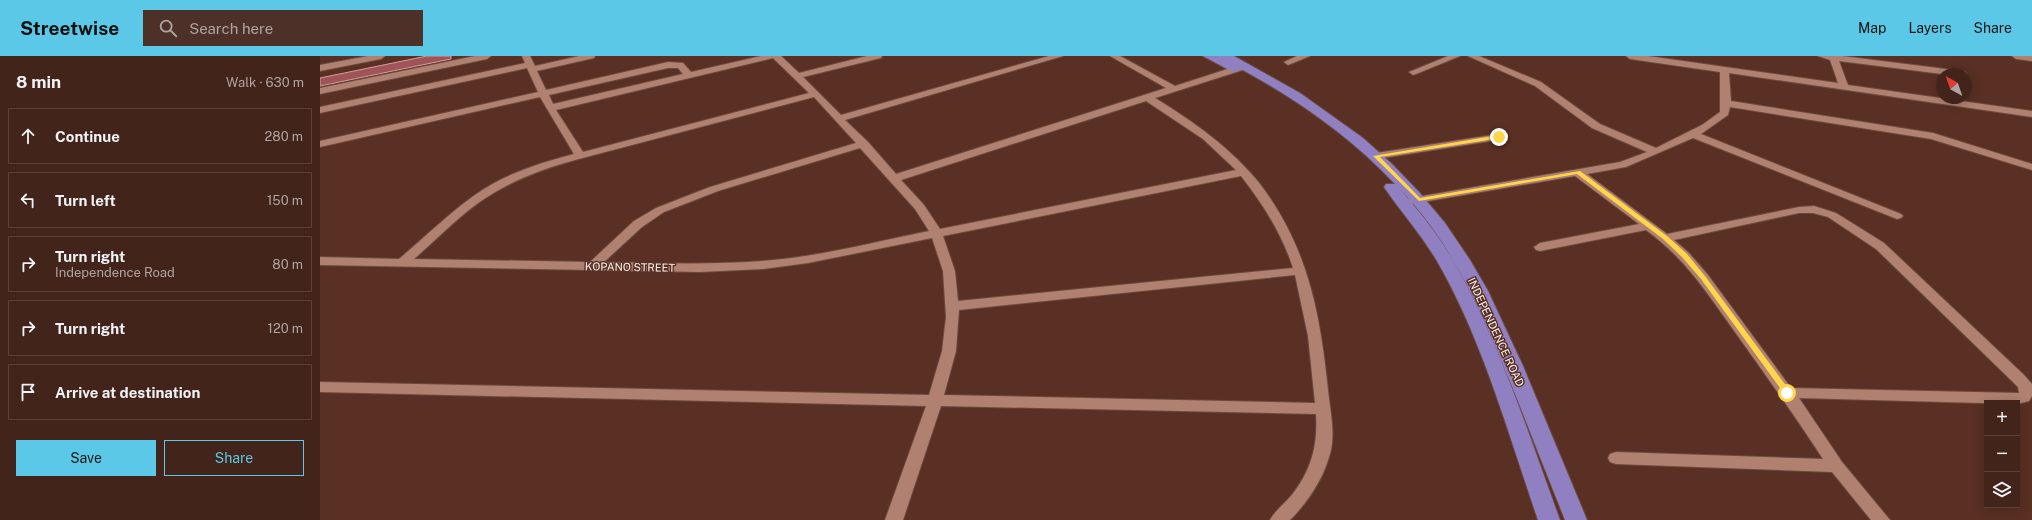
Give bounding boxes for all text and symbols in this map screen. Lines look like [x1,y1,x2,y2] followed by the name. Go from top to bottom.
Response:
[143,10,423,46] search box
[20,17,119,39] text: Streetwise
[157,17,179,39] icon: search
[189,20,273,37] text: Search here
[1858,20,1886,36] text: Map
[1908,20,1952,36] text: Layers
[1974,20,2012,36] text: Share
[1936,68,1972,104] north arrow
[16,72,61,92] text: 8 min
[226,75,304,90] text: Walk · 630 m
[17,125,39,147] icon: ahead
[55,128,120,145] text: Continue
[1490,128,1508,146] route end
[265,129,303,144] text: 280 m
[17,189,39,211] icon: left
[55,192,116,209] text: Turn left
[267,193,303,208] text: 150 m
[55,248,125,265] text: Turn right
[17,253,39,275] icon: right
[272,257,303,272] text: 80 m
[585,260,676,274] street label: KOPANO STREET
[55,265,175,280] text: Independence Road
[1466,276,1527,389] street label: INDEPENDENCE ROAD
[17,317,39,339] icon: right
[55,320,125,337] text: Turn right
[268,321,303,336] text: 120 m
[17,381,39,403] icon: arrive
[55,384,200,401] text: Arrive at destination
[1778,384,1796,402] route start
[1984,400,2020,508] map controls
[1984,400,2020,436] button: +
[1984,436,2020,472] button: −
[16,440,156,476] button: Save
[164,440,304,476] button: Share
[1984,472,2020,508] button: layers

